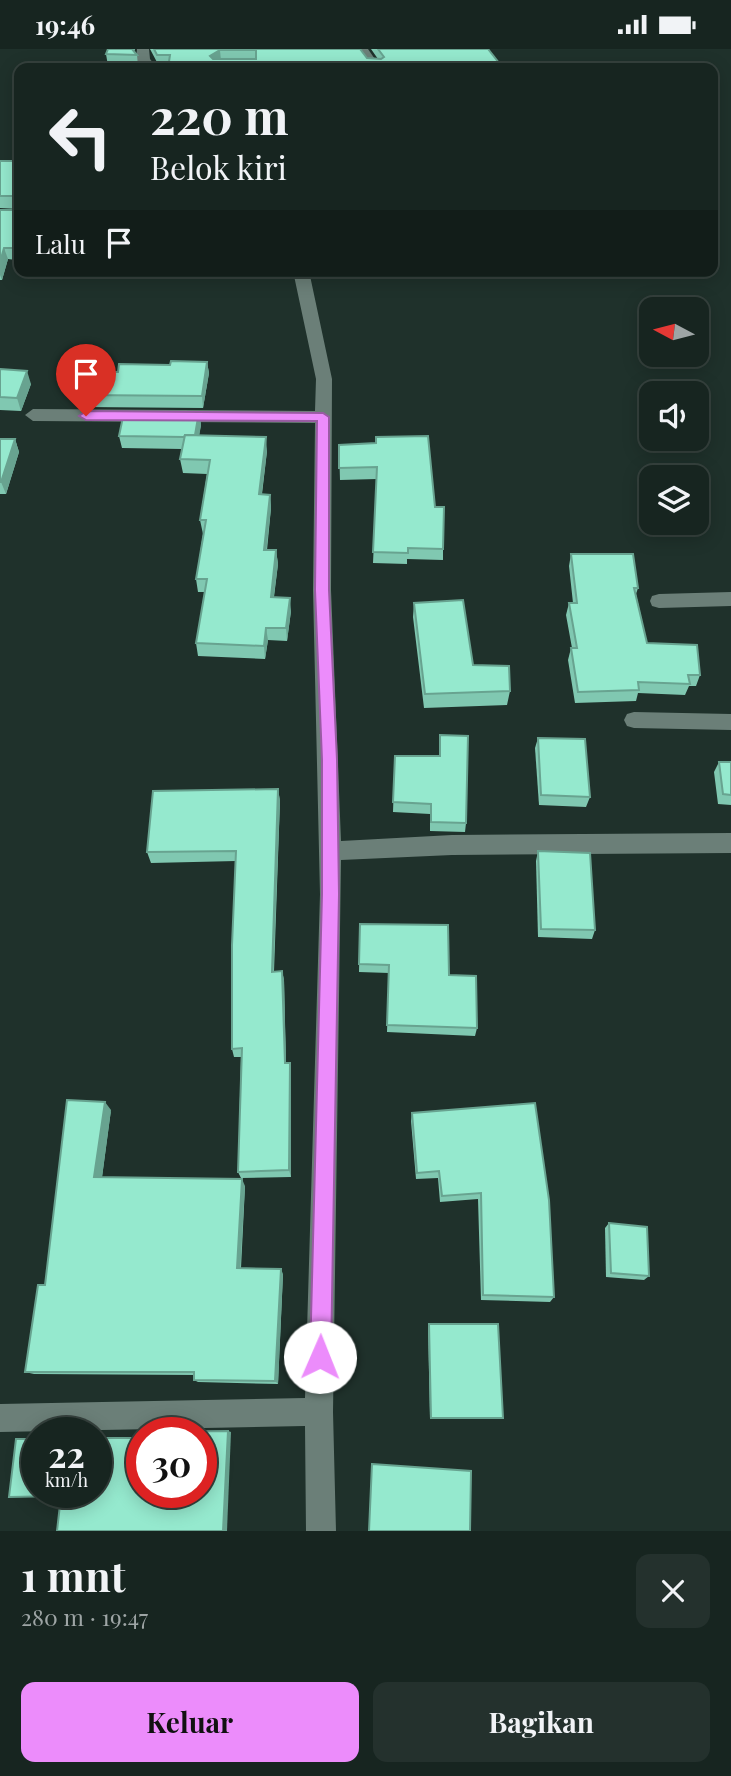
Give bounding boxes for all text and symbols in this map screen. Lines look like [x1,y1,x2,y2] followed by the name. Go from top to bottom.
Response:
[35,7,95,42] text: 19:46
[150,82,289,147] text: 220 m
[35,91,126,182] icon: left
[150,145,287,188] text: Belok kiri
[100,224,138,262] icon: arrive
[35,226,86,261] text: Lalu
[639,297,709,367] north arrow
[639,297,709,535] map controls
[56,344,116,416] pin
[67,355,105,393] icon: arrive
[639,381,709,451] button: sound
[639,465,709,535] button: layers
[283,1320,357,1394] position arrow
[126,1417,217,1508] speed limit sign: 30
[48,1430,85,1477] text: 22
[45,1468,88,1492] text: km/h
[21,1547,125,1603] text: 1 mnt
[636,1554,710,1628] button: close
[21,1601,148,1632] text: 280 m · 19:47
[21,1682,359,1762] button: Keluar
[373,1682,710,1762] button: Bagikan

